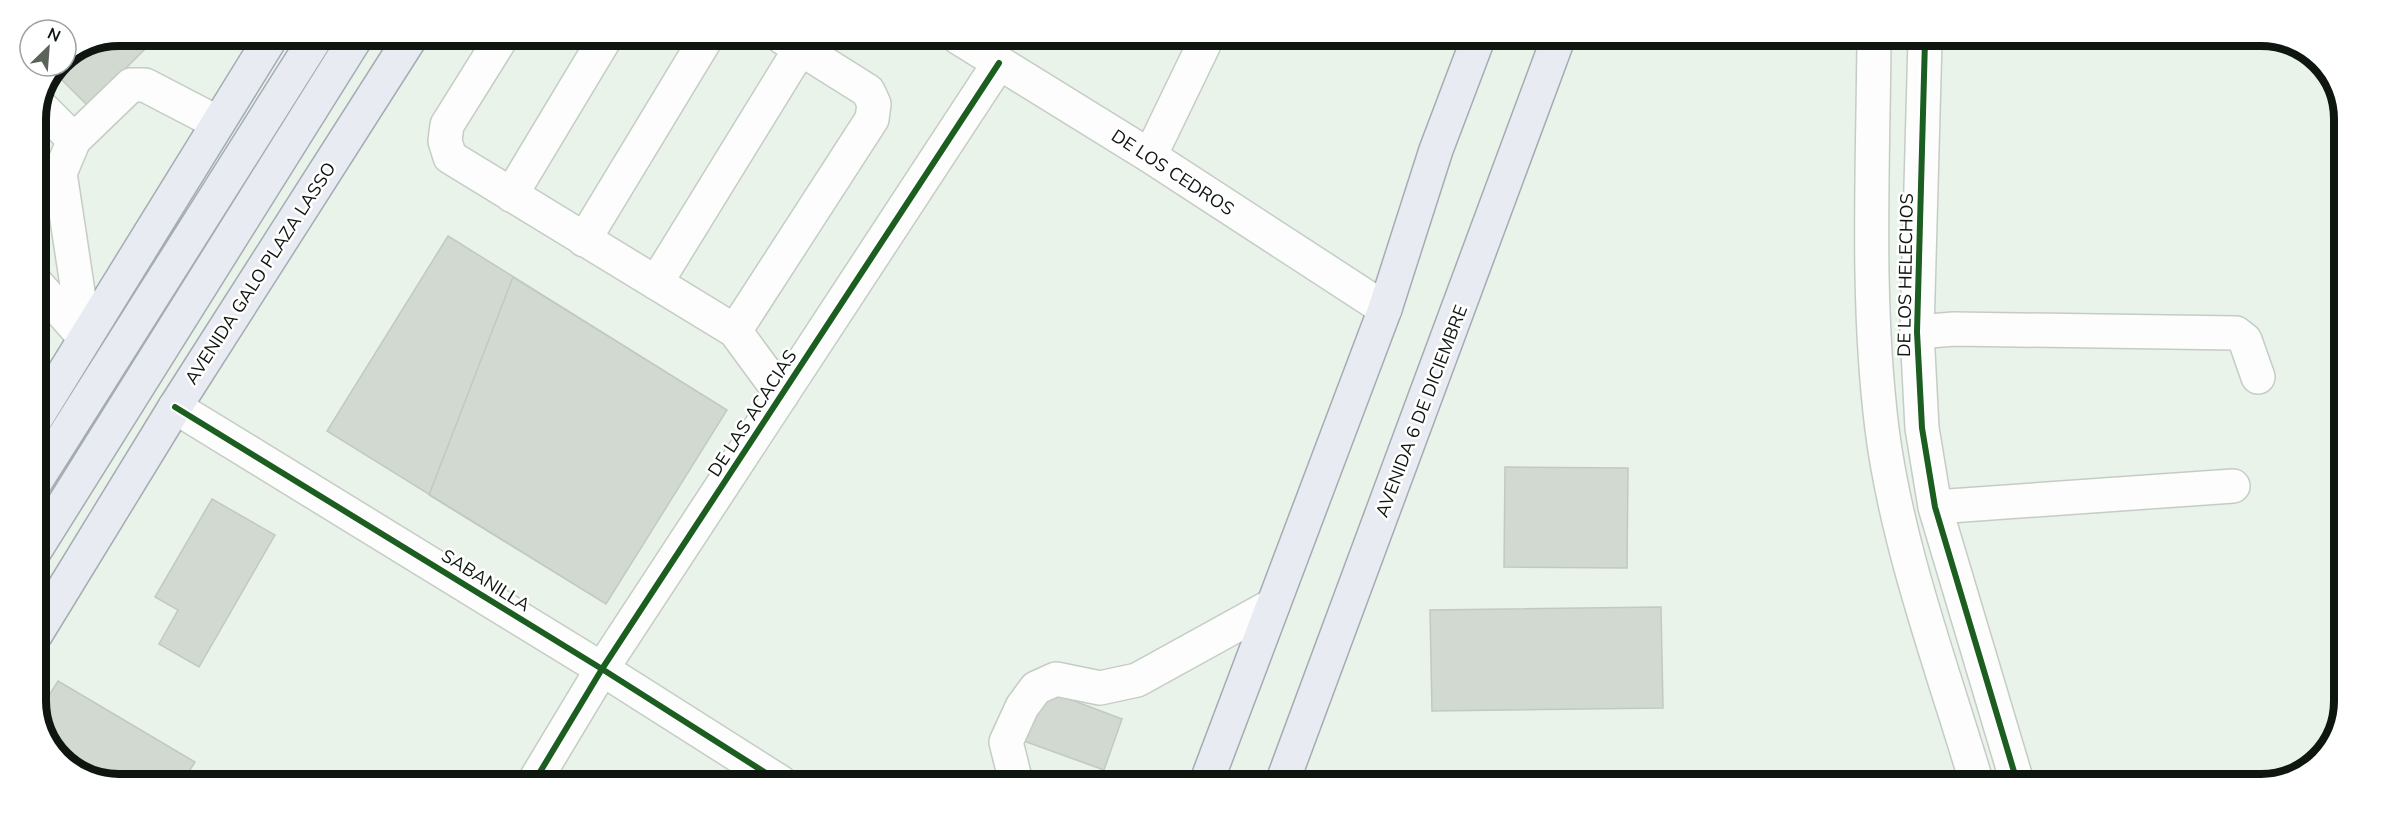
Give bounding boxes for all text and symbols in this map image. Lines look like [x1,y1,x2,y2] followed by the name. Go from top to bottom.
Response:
[18,18,78,78] north arrow
[45,23,64,46] text: N
[1107,124,1239,220] street label: DE LOS CEDROS
[179,158,341,388] street label: AVENIDA GALO PLAZA LASSO
[1892,193,1918,357] street label: DE LOS HELECHOS
[1370,302,1472,520] street label: AVENIDA 6 DE DICIEMBRE
[702,345,802,481] street label: DE LAS ACACIAS
[437,544,535,616] street label: SABANILLA

